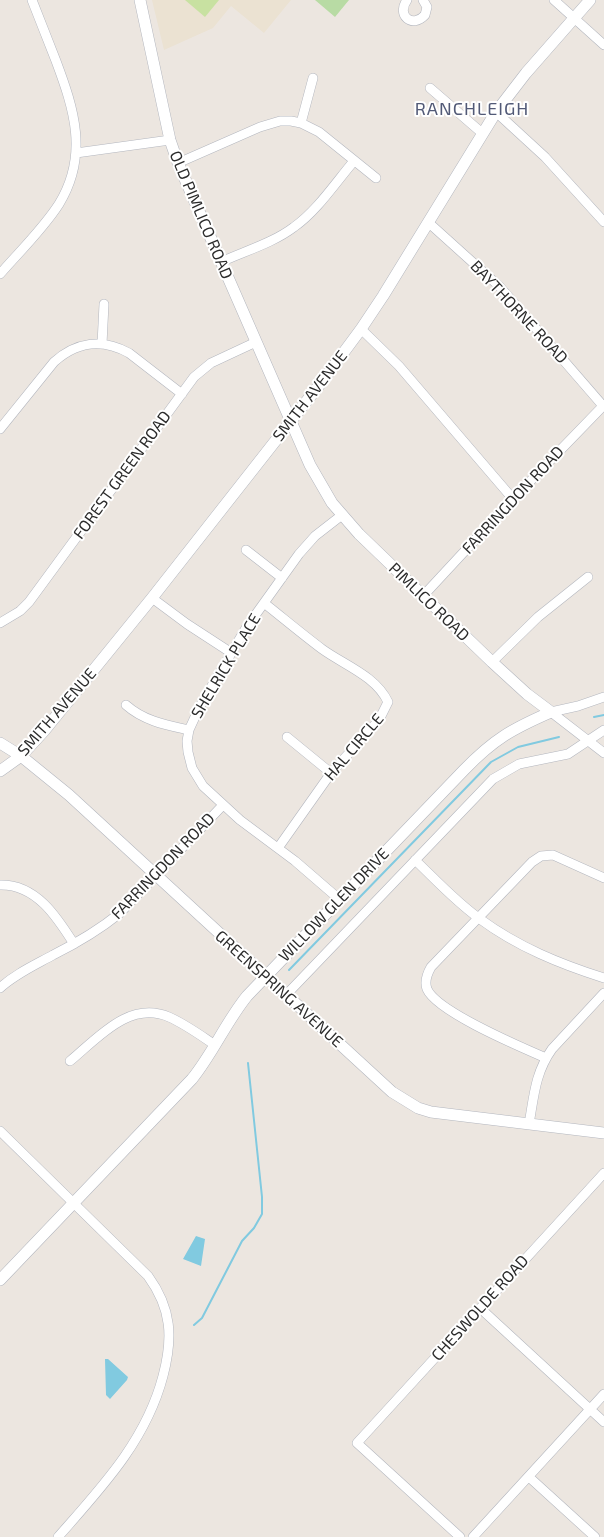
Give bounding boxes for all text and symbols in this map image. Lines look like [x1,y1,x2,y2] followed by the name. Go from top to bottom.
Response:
[413,98,531,120] district label: RANCHLEIGH
[165,148,237,282] street label: OLD PIMLICO ROAD
[466,257,572,367] street label: BAYTHORNE ROAD
[269,347,351,445] street label: SMITH AVENUE
[69,407,175,543] street label: FOREST GREEN ROAD
[458,442,568,558] street label: FARRINGDON ROAD
[385,559,473,645] street label: PIMLICO ROAD
[187,610,265,722] street label: SHELRICK PLACE
[14,664,100,760] street label: SMITH AVENUE
[320,709,388,785] street label: HAL CIRCLE
[107,809,219,923] street label: FARRINGDON ROAD
[275,844,393,966] street label: WILLOW GLEN DRIVE
[211,926,347,1052] street label: GREENSPRING AVENUE
[427,1251,533,1365] street label: CHESWOLDE ROAD

